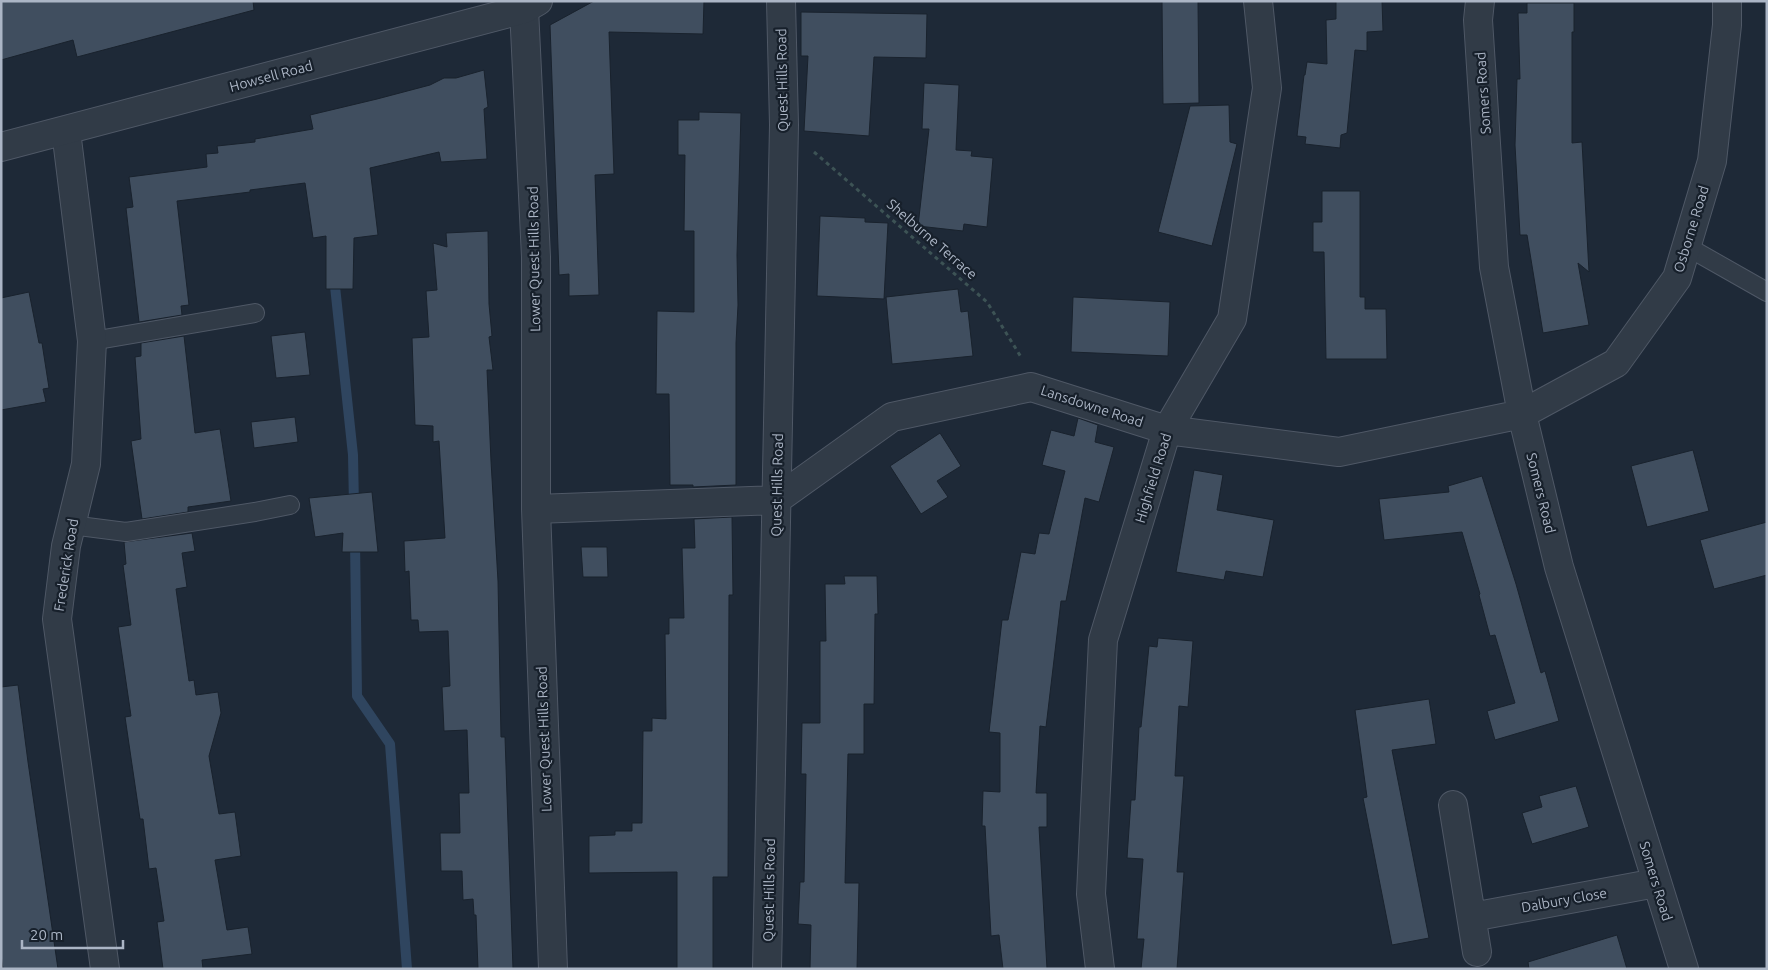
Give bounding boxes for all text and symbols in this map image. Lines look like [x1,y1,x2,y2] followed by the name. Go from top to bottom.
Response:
[773,28,791,132] street label: Quest Hills Road
[1472,51,1494,135] street label: Somers Road
[228,57,314,95] street label: Howsell Road
[1670,184,1712,274] street label: Osborne Road
[525,186,543,332] street label: Lower Quest Hills Road
[884,196,980,282] street label: Shelburne Terrace
[1039,382,1145,430] street label: Lansdowne Road
[1132,431,1174,525] street label: Highfield Road
[768,433,786,537] street label: Quest Hills Road
[1523,451,1559,535] street label: Somers Road
[51,517,81,613] street label: Frederick Road
[533,666,555,812] street label: Lower Quest Hills Road
[760,838,778,942] street label: Quest Hills Road
[1636,839,1676,923] street label: Somers Road
[1520,885,1608,915] street label: Dalbury Close
[22,918,124,950] scale bar
[30,926,63,943] text: 20 m

